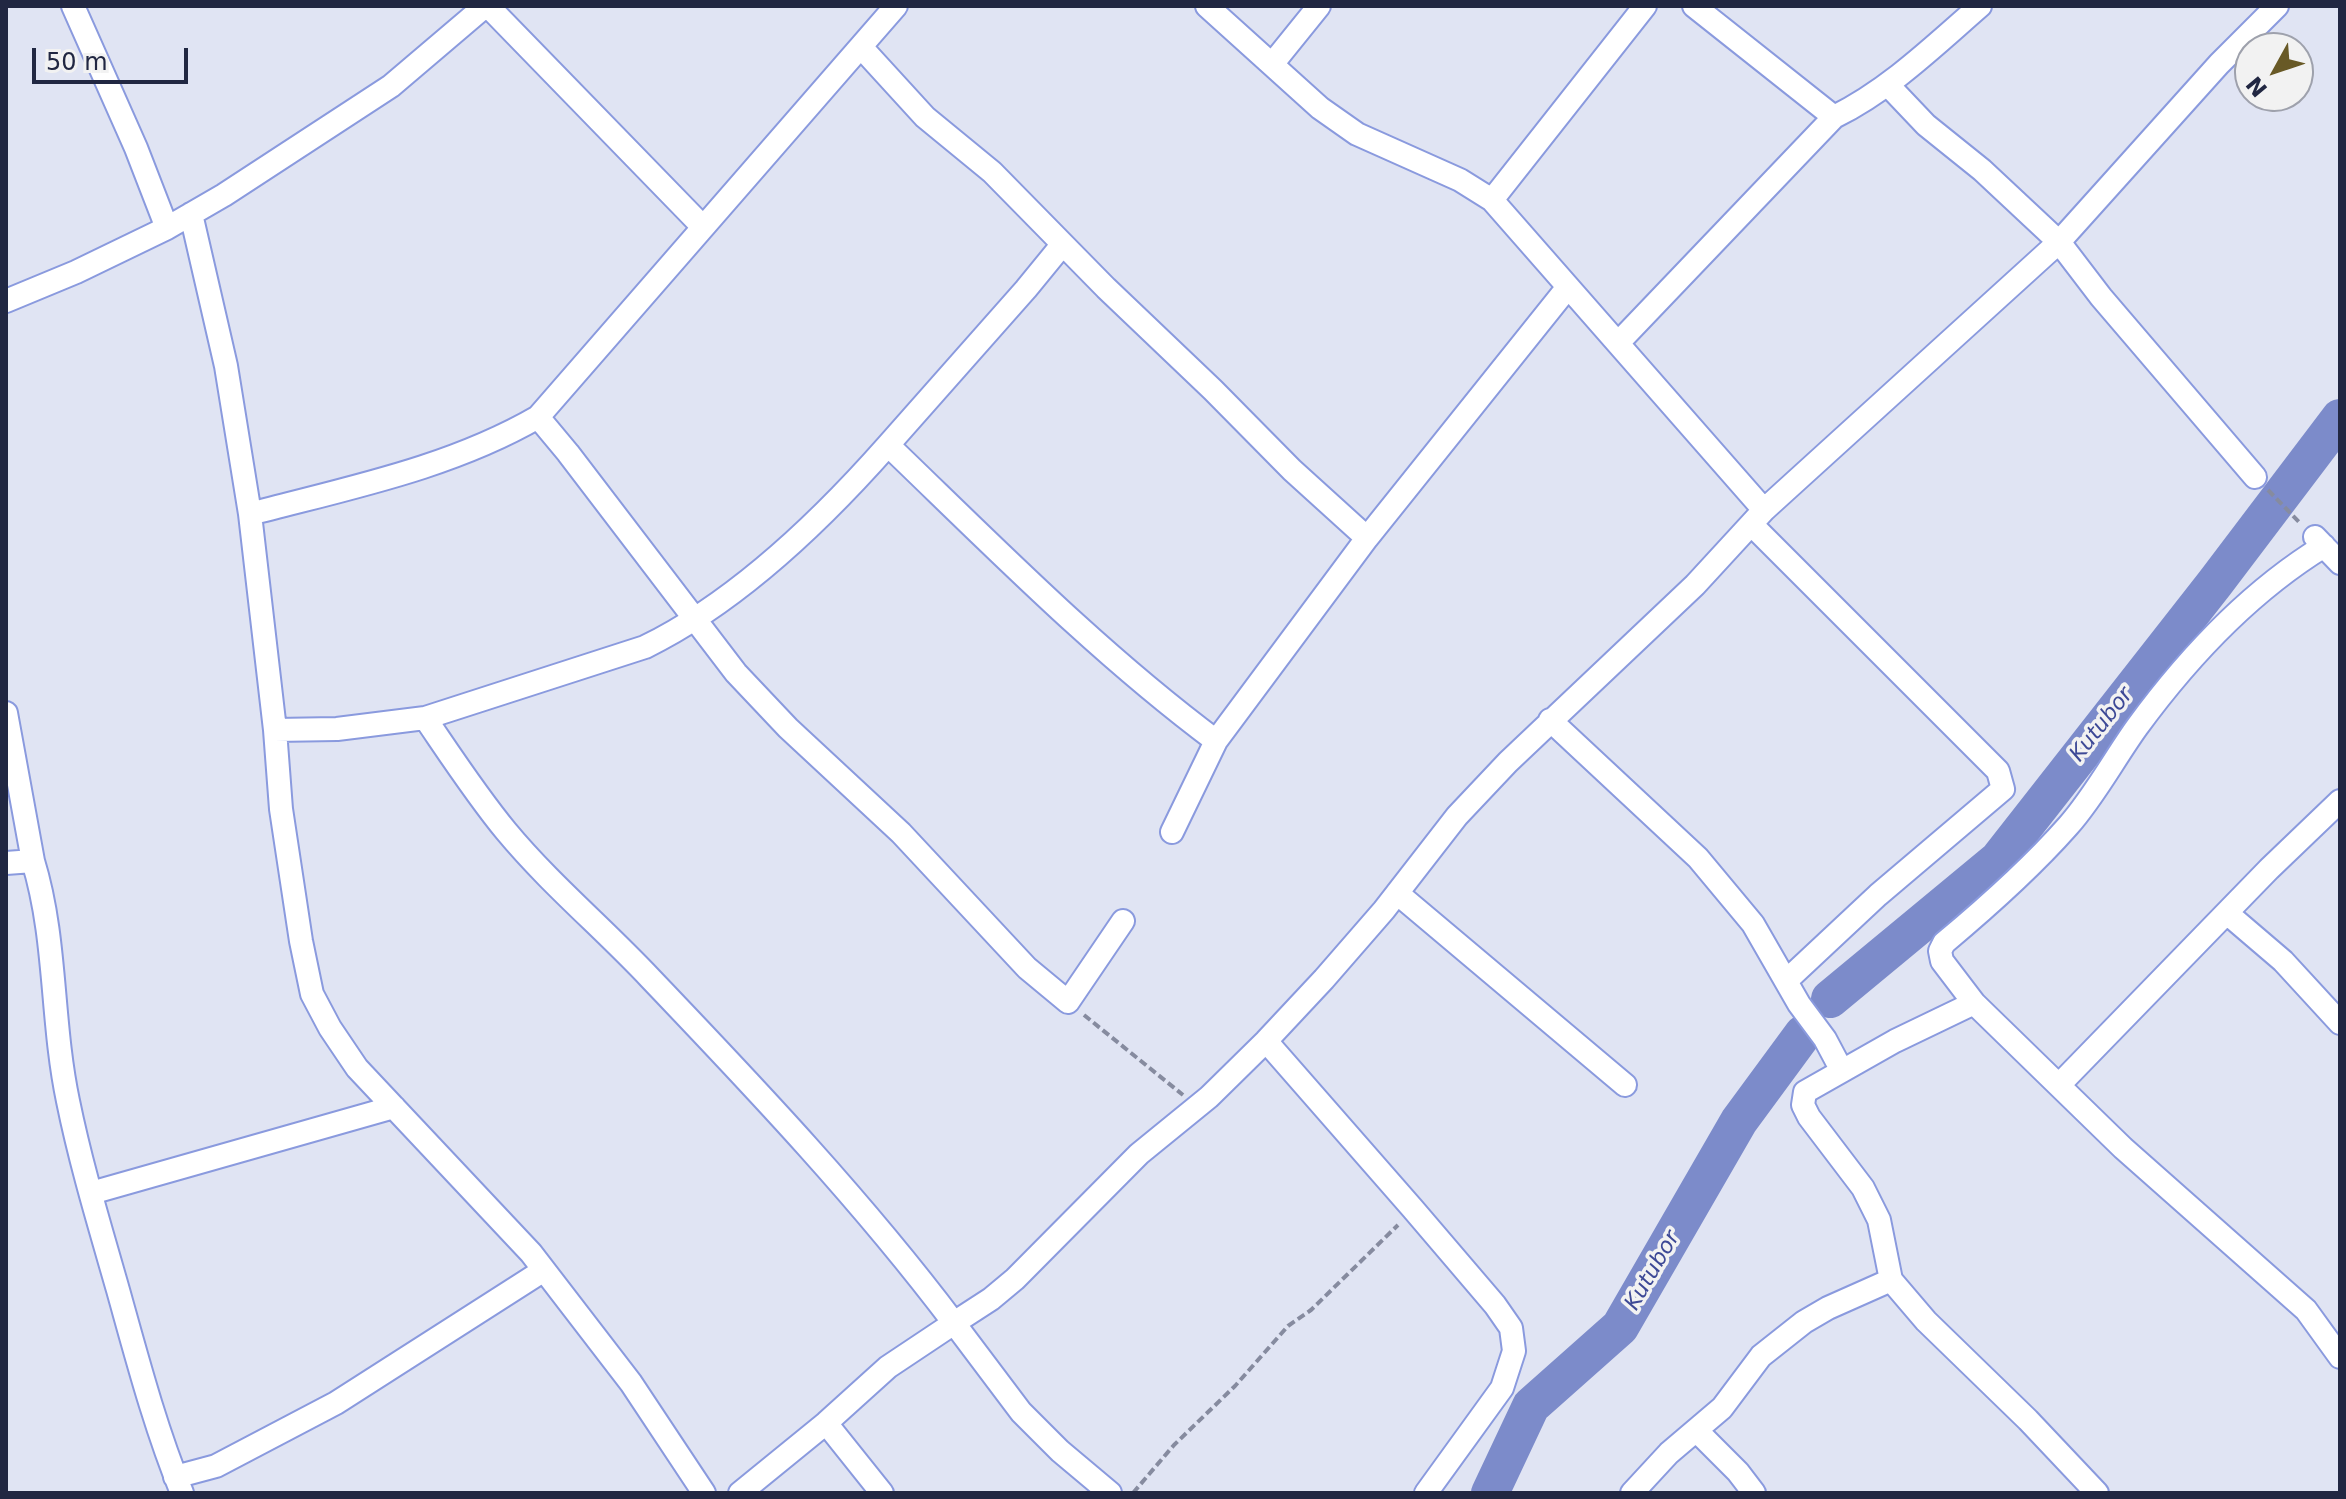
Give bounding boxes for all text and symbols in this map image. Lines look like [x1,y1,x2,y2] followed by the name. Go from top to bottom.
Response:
[36,32,192,82] scale bar
[2234,32,2314,112] north arrow
[46,48,108,76] text: 50 m
[2241,71,2272,102] text: N
[2065,683,2139,767] water label: Kutubor
[1620,1227,1686,1315] water label: Kutubor

